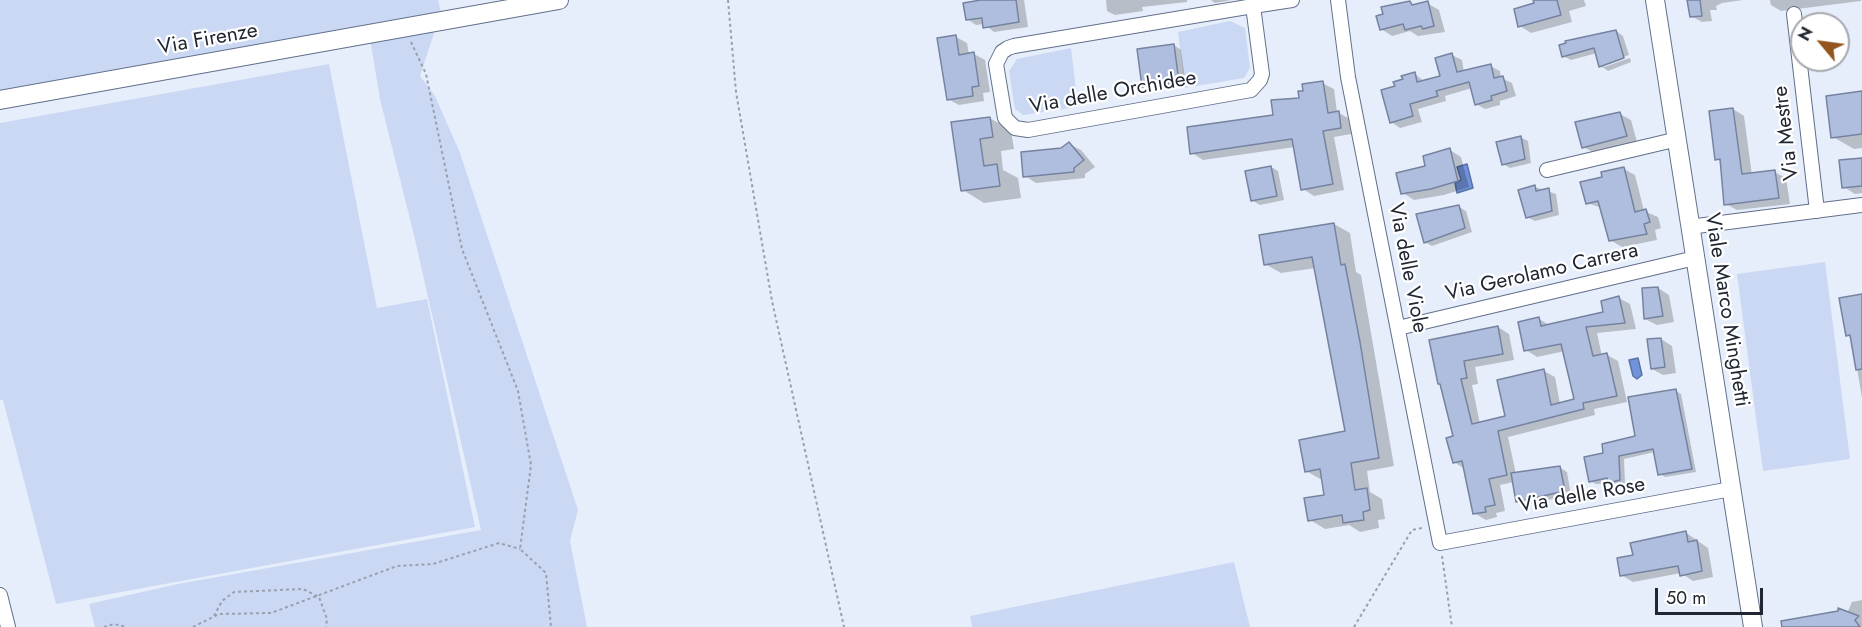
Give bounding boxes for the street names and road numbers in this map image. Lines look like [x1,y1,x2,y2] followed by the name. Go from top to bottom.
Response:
[156,19,260,61] street label: Via Firenze
[1028,66,1198,120] street label: Via delle Orchidee
[1769,84,1805,182] street label: Via Mestre
[1382,201,1432,335] street label: Via delle Viole
[1698,211,1754,409] street label: Viale Marco Minghetti
[1443,239,1641,307] street label: Via Gerolamo Carrera
[1517,472,1647,520] street label: Via delle Rose

